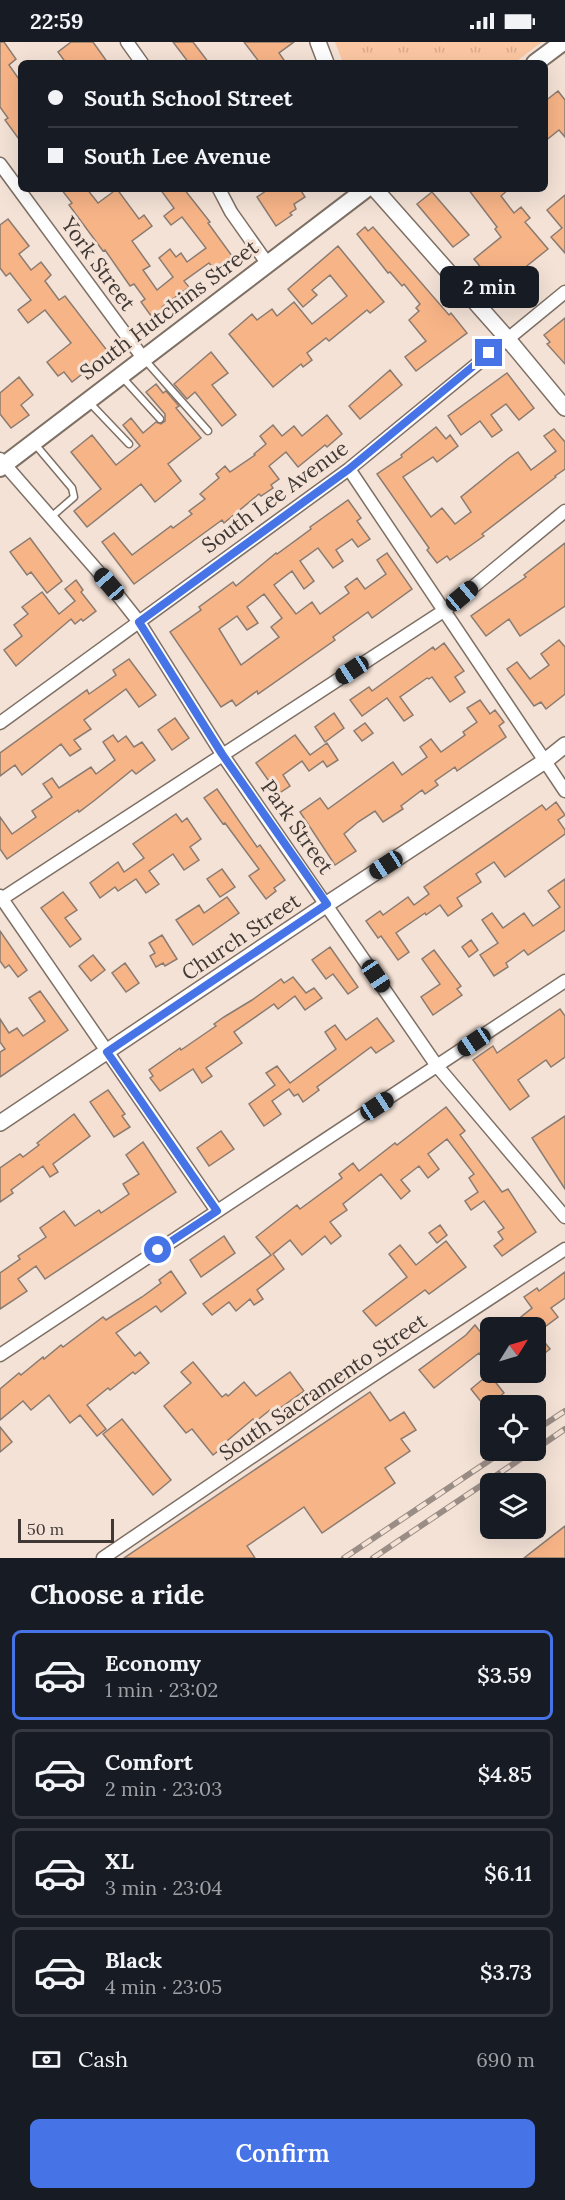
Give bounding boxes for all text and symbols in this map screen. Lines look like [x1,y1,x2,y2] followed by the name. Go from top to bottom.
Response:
[30,7,84,35] text: 22:59
[84,84,293,112] text: South School Street
[84,142,271,170] text: South Lee Avenue
[55,211,142,317] street label: York Street
[74,233,264,386] street label: South Hutchins Street
[440,266,538,308] callout: 2 min
[463,274,516,299] text: 2 min
[475,339,502,366] route end
[196,434,353,559] street label: South Lee Avenue
[90,565,128,603] car
[442,578,482,614] car
[332,653,372,687] car
[255,774,340,880] street label: Park Street
[366,848,406,882] car
[176,886,306,986] street label: Church Street
[358,956,394,996] car
[454,1024,494,1060] car
[357,1089,397,1123] car
[144,1236,171,1263] route start
[214,1306,432,1466] street label: South Sacramento Street
[480,1317,546,1383] north arrow
[480,1317,546,1539] map controls
[480,1395,546,1461] button: locate
[480,1473,546,1539] button: layers
[18,1516,114,1544] scale bar
[27,1519,64,1539] text: 50 m
[30,1577,204,1611] text: Choose a ride
[33,1648,87,1702] icon: car
[105,1649,201,1677] text: Economy
[477,1661,532,1689] text: $3.59
[105,1677,218,1702] text: 1 min · 23:02
[33,1747,87,1801] icon: car
[105,1748,193,1776] text: Comfort
[478,1760,532,1788] text: $4.85
[105,1776,222,1801] text: 2 min · 23:03
[33,1846,87,1900] icon: car
[105,1847,134,1875] text: XL
[484,1859,532,1887] text: $6.11
[105,1875,222,1900] text: 3 min · 23:04
[33,1945,87,1999] icon: car
[105,1946,162,1974] text: Black
[480,1958,532,1986] text: $3.73
[105,1974,222,1999] text: 4 min · 23:05
[30,2043,63,2076] icon: cash
[78,2045,128,2073] text: Cash
[476,2047,535,2072] text: 690 m
[30,2119,535,2188] button: Confirm

